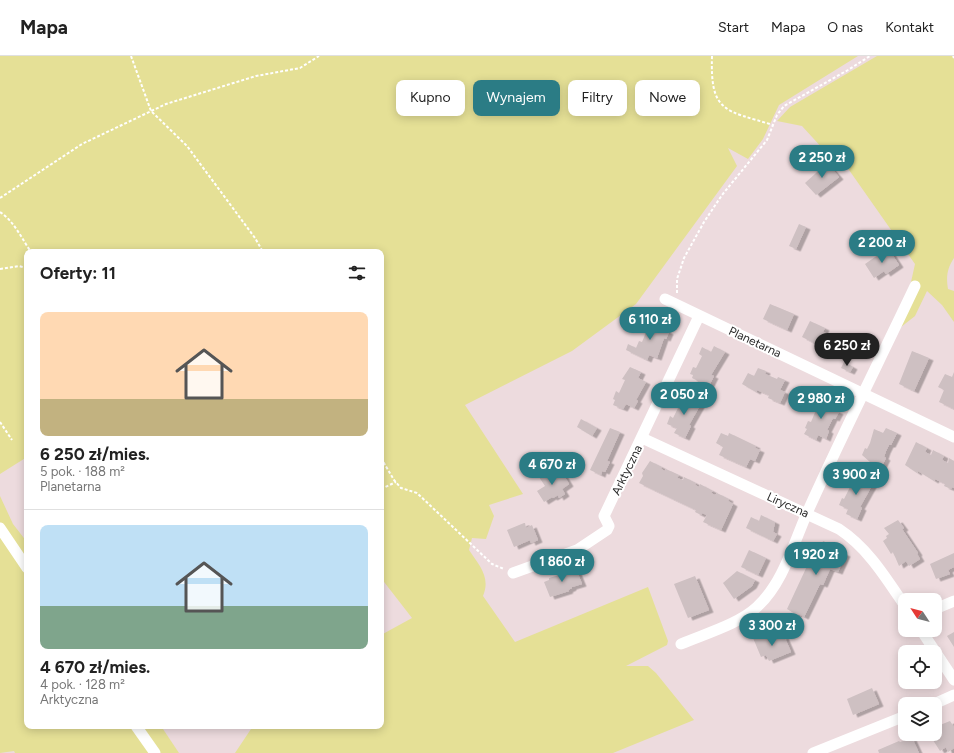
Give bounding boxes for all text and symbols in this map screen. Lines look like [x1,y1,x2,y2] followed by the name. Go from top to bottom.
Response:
[20,16,68,39] text: Mapa
[718,19,749,36] text: Start
[771,19,805,36] text: Mapa
[827,19,863,36] text: O nas
[885,19,934,36] text: Kontakt
[396,80,465,116] chip: Kupno
[473,80,560,116] chip: Wynajem
[568,80,627,116] chip: Filtry
[635,80,700,116] chip: Nowe
[781,145,863,179] pin: 2 250 zł
[798,150,846,165] text: 2 250 zł
[841,230,923,264] pin: 2 200 zł
[858,235,906,250] text: 2 200 zł
[346,262,368,284] icon: filters
[40,263,116,283] text: Oferty: 11
[609,307,691,341] pin: 6 110 zł
[628,312,672,327] text: 6 110 zł
[726,324,784,360] street label: Planetarna
[806,333,888,367] pin: 6 250 zł
[168,338,240,410] icon: home
[823,338,871,353] text: 6 250 zł
[643,382,725,416] pin: 2 050 zł
[780,386,862,420] pin: 2 980 zł
[660,387,708,402] text: 2 050 zł
[797,391,845,406] text: 2 980 zł
[609,443,645,497] street label: Arktyczna
[40,444,150,464] text: 6 250 zł/mies.
[511,452,593,486] pin: 4 670 zł
[528,457,576,472] text: 4 670 zł
[815,462,897,496] pin: 3 900 zł
[40,464,125,479] text: 5 pok. · 188 m²
[832,467,880,482] text: 3 900 zł
[40,479,101,494] text: Planetarna
[765,490,811,520] street label: Liryczna
[775,542,857,576] pin: 1 920 zł
[793,547,839,562] text: 1 920 zł
[521,549,603,583] pin: 1 860 zł
[168,551,240,623] icon: home
[539,554,585,569] text: 1 860 zł
[898,593,942,637] north arrow
[898,593,942,741] map controls
[731,613,813,647] pin: 3 300 zł
[748,618,796,633] text: 3 300 zł
[898,645,942,689] button: locate
[40,657,150,677] text: 4 670 zł/mies.
[40,677,125,692] text: 4 pok. · 128 m²
[40,692,98,707] text: Arktyczna
[898,697,942,741] button: layers

